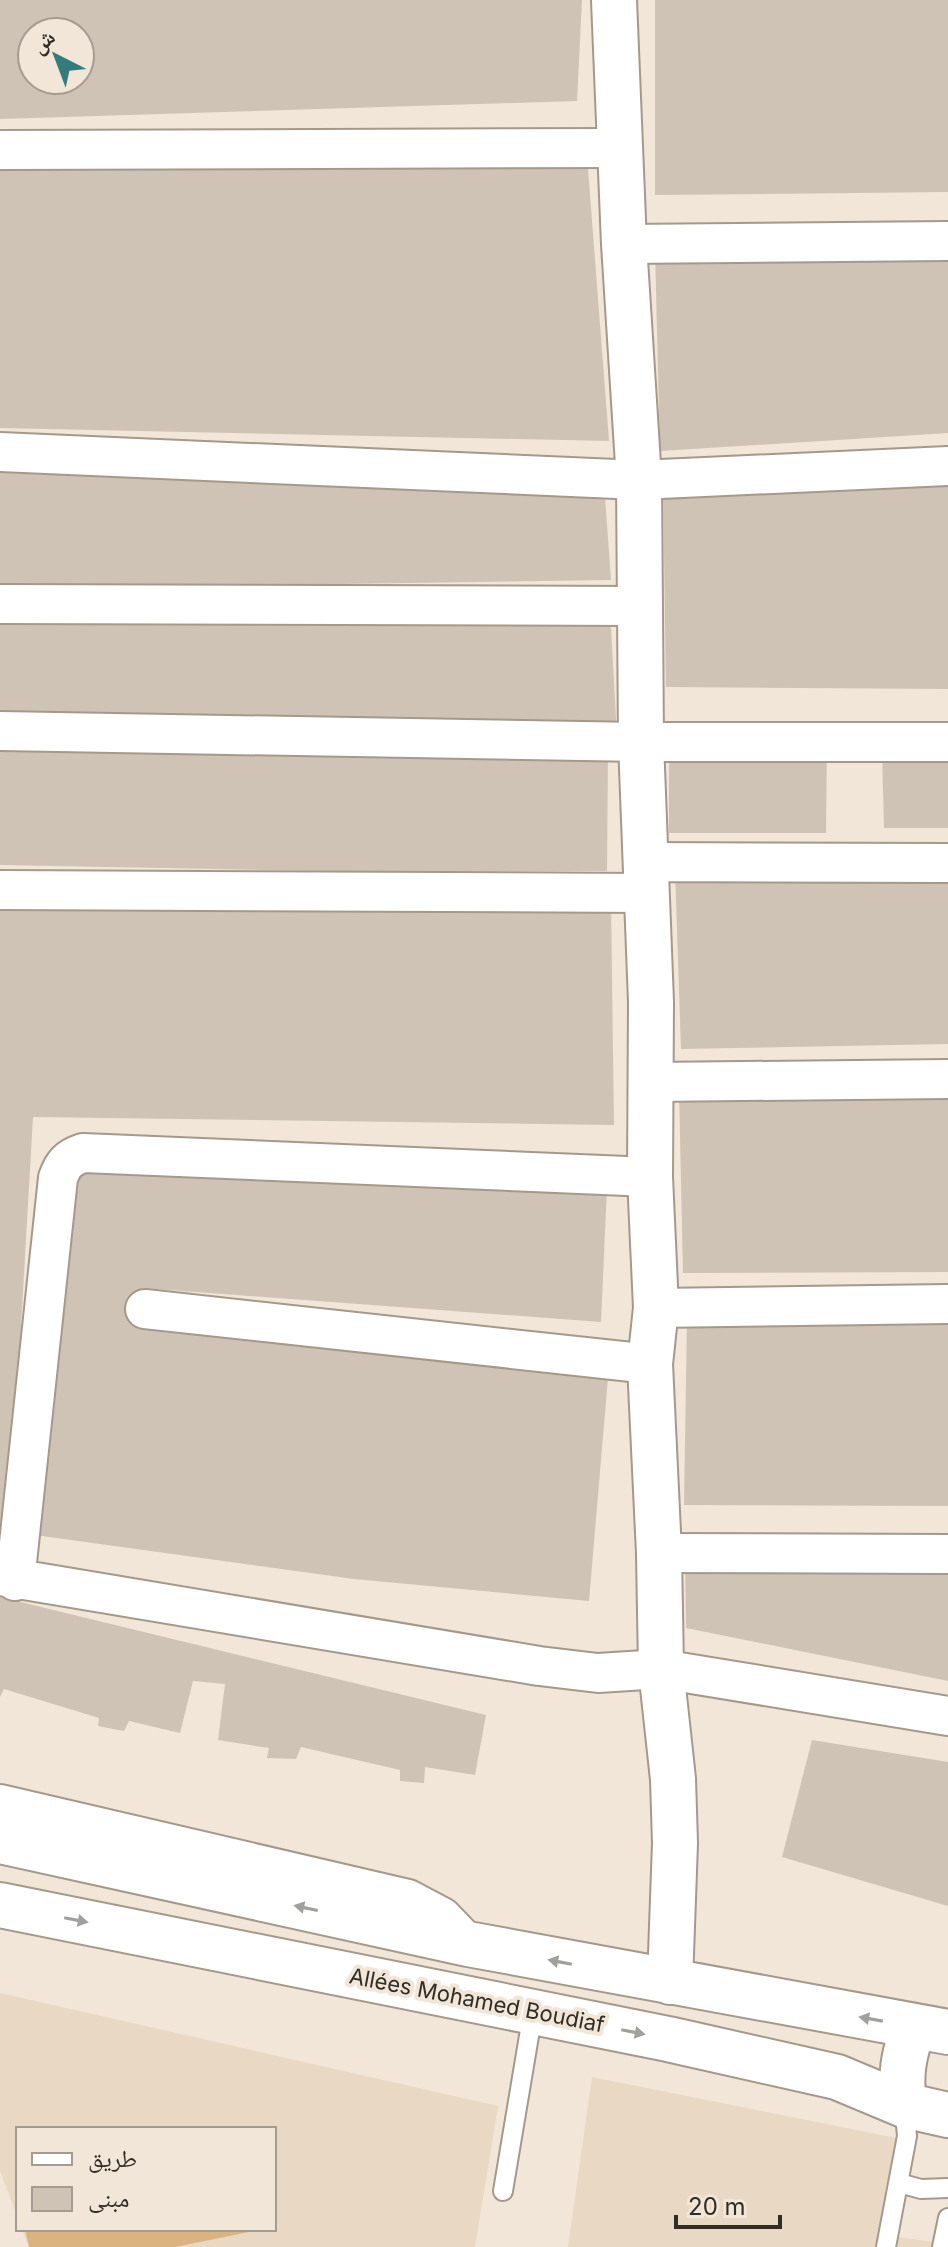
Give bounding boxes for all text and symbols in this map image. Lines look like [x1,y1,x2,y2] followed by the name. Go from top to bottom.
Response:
[16,16,96,96] north arrow
[25,24,61,59] text: ش
[293,1901,318,1914] one-way arrow
[64,1914,89,1927] one-way arrow
[548,1955,573,1967] one-way arrow
[347,1962,607,2038] street label: Allées Mohamed Boudiaf
[858,2013,883,2025] one-way arrow
[621,2026,646,2038] one-way arrow
[16,2127,276,2231] legend
[88,2144,137,2173] text: طريق
[676,2179,780,2229] scale bar
[88,2184,129,2213] text: مبنى
[688,2192,746,2221] text: 20 m

